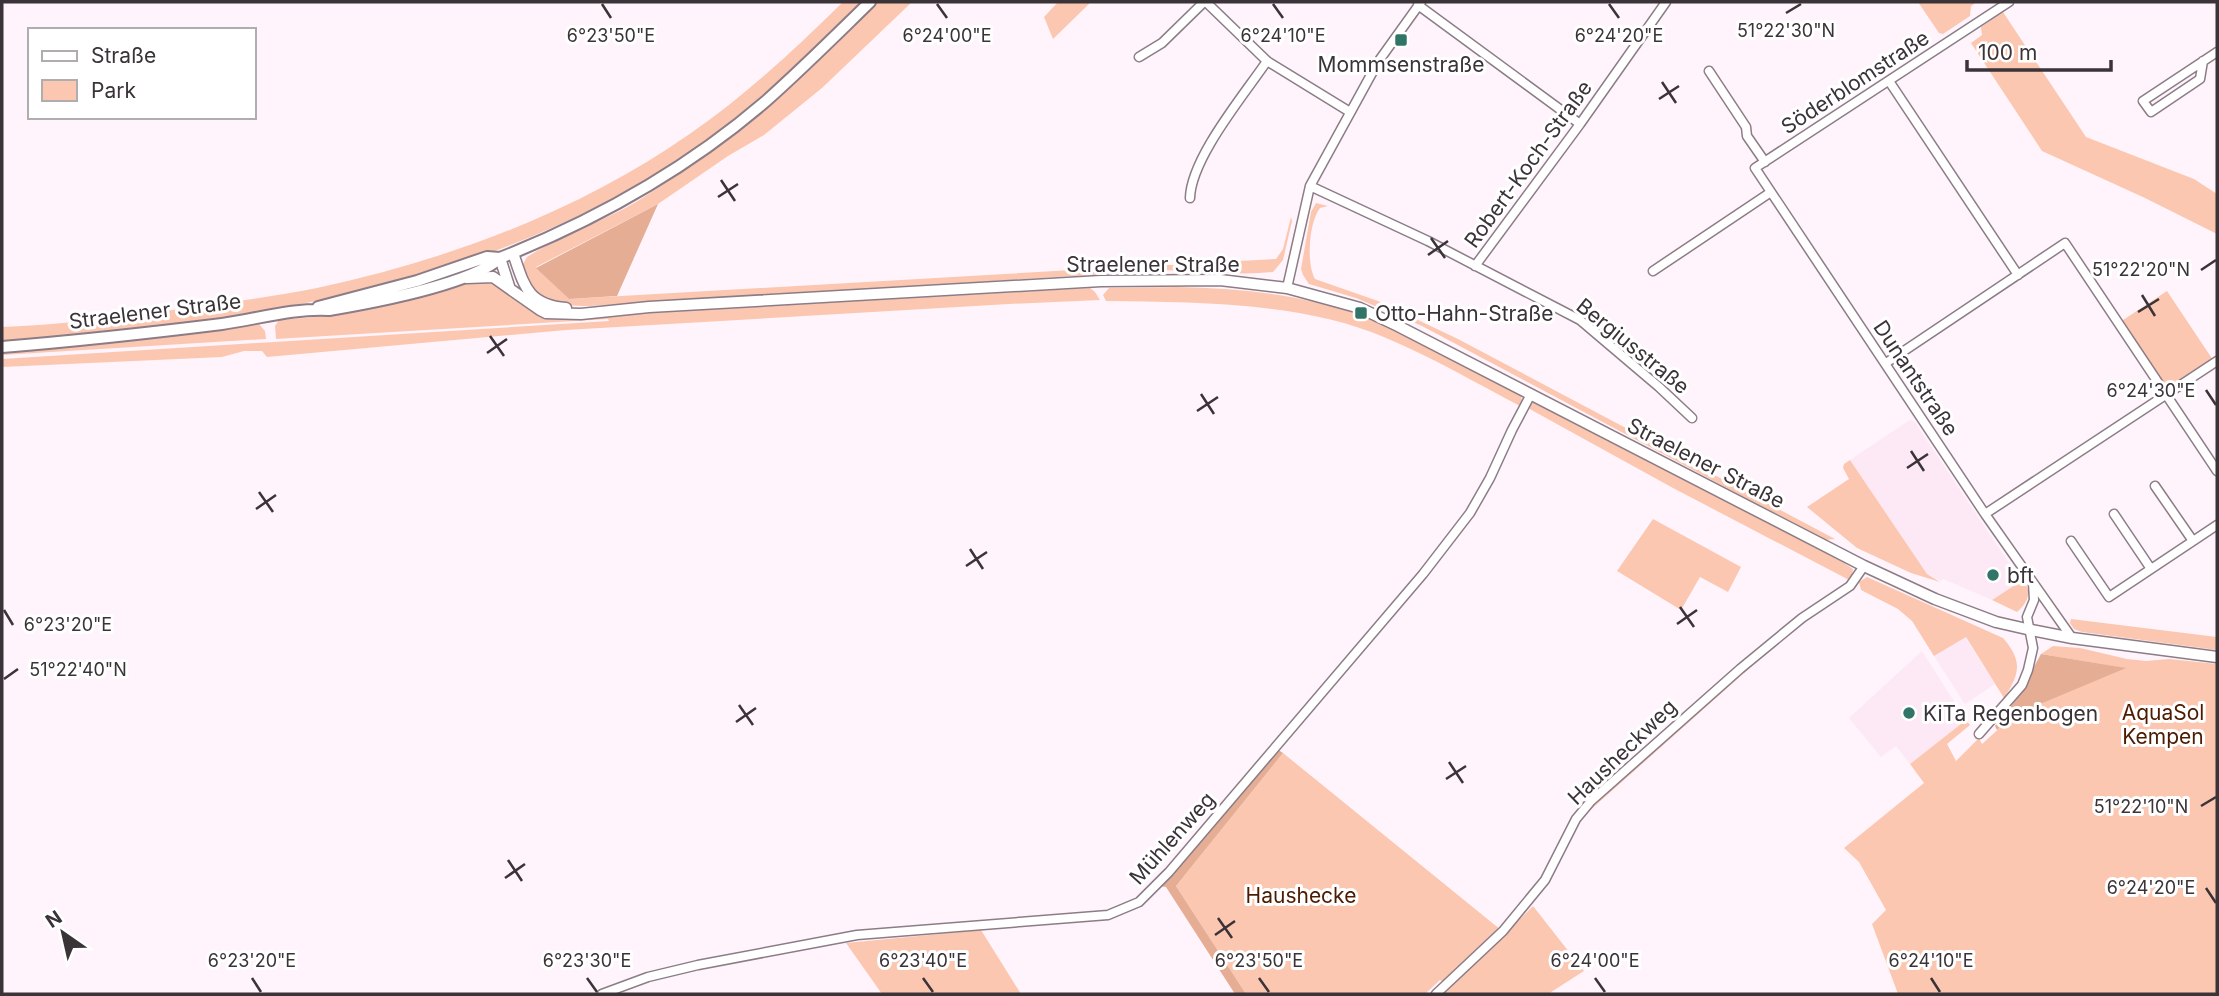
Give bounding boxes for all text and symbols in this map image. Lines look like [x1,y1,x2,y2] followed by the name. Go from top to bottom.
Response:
[1737,20,1835,41] text: 51°22'30"N
[567,25,655,46] text: 6°23'50"E
[903,25,992,46] text: 6°24'00"E
[1241,25,1325,46] text: 6°24'10"E
[1575,25,1663,46] text: 6°24'20"E
[1776,25,1934,139] street label: Söderblomstraße
[28,28,256,119] legend
[1967,28,2110,72] scale bar
[1393,32,1409,48] marker: Mommsenstraße
[1978,40,2037,65] text: 100 m
[91,43,156,68] text: Straße
[1318,52,1484,77] place label: Mommsenstraße
[1459,76,1597,252] street label: Robert-Koch-Straße
[91,78,136,103] text: Park
[1066,252,1240,277] street label: Straelener Straße
[2092,259,2190,280] text: 51°22'20"N
[67,288,243,334] street label: Straelener Straße
[1572,293,1694,399] street label: Bergiusstraße
[1375,301,1553,326] place label: Otto-Hahn-Straße
[1353,305,1369,321] marker: Otto-Hahn-Straße
[1868,316,1964,440] street label: Dunantstraße
[2107,380,2195,401] text: 6°24'30"E
[1623,413,1789,513] street label: Straelener Straße
[2007,563,2034,588] place label: bft
[1985,567,2001,583] marker: bft
[24,614,112,635] text: 6°23'20"E
[29,659,127,680] text: 51°22'40"N
[1563,694,1681,810] street label: Hausheckweg
[2122,700,2204,749] park label: AquaSol Kempen
[1923,701,2098,726] place label: KiTa Regenbogen
[1901,705,1917,721] marker: KiTa Regenbogen
[1124,787,1220,889] street label: Mühlenweg
[2094,796,2188,817] text: 51°22'10"N
[2107,877,2195,898] text: 6°24'20"E
[1246,883,1356,908] park label: Haushecke
[28,898,98,968] north arrow
[41,906,66,933] text: N
[208,950,296,971] text: 6°23'20"E
[543,950,631,971] text: 6°23'30"E
[879,950,967,971] text: 6°23'40"E
[1215,950,1303,971] text: 6°23'50"E
[1551,950,1640,971] text: 6°24'00"E
[1889,950,1973,971] text: 6°24'10"E

